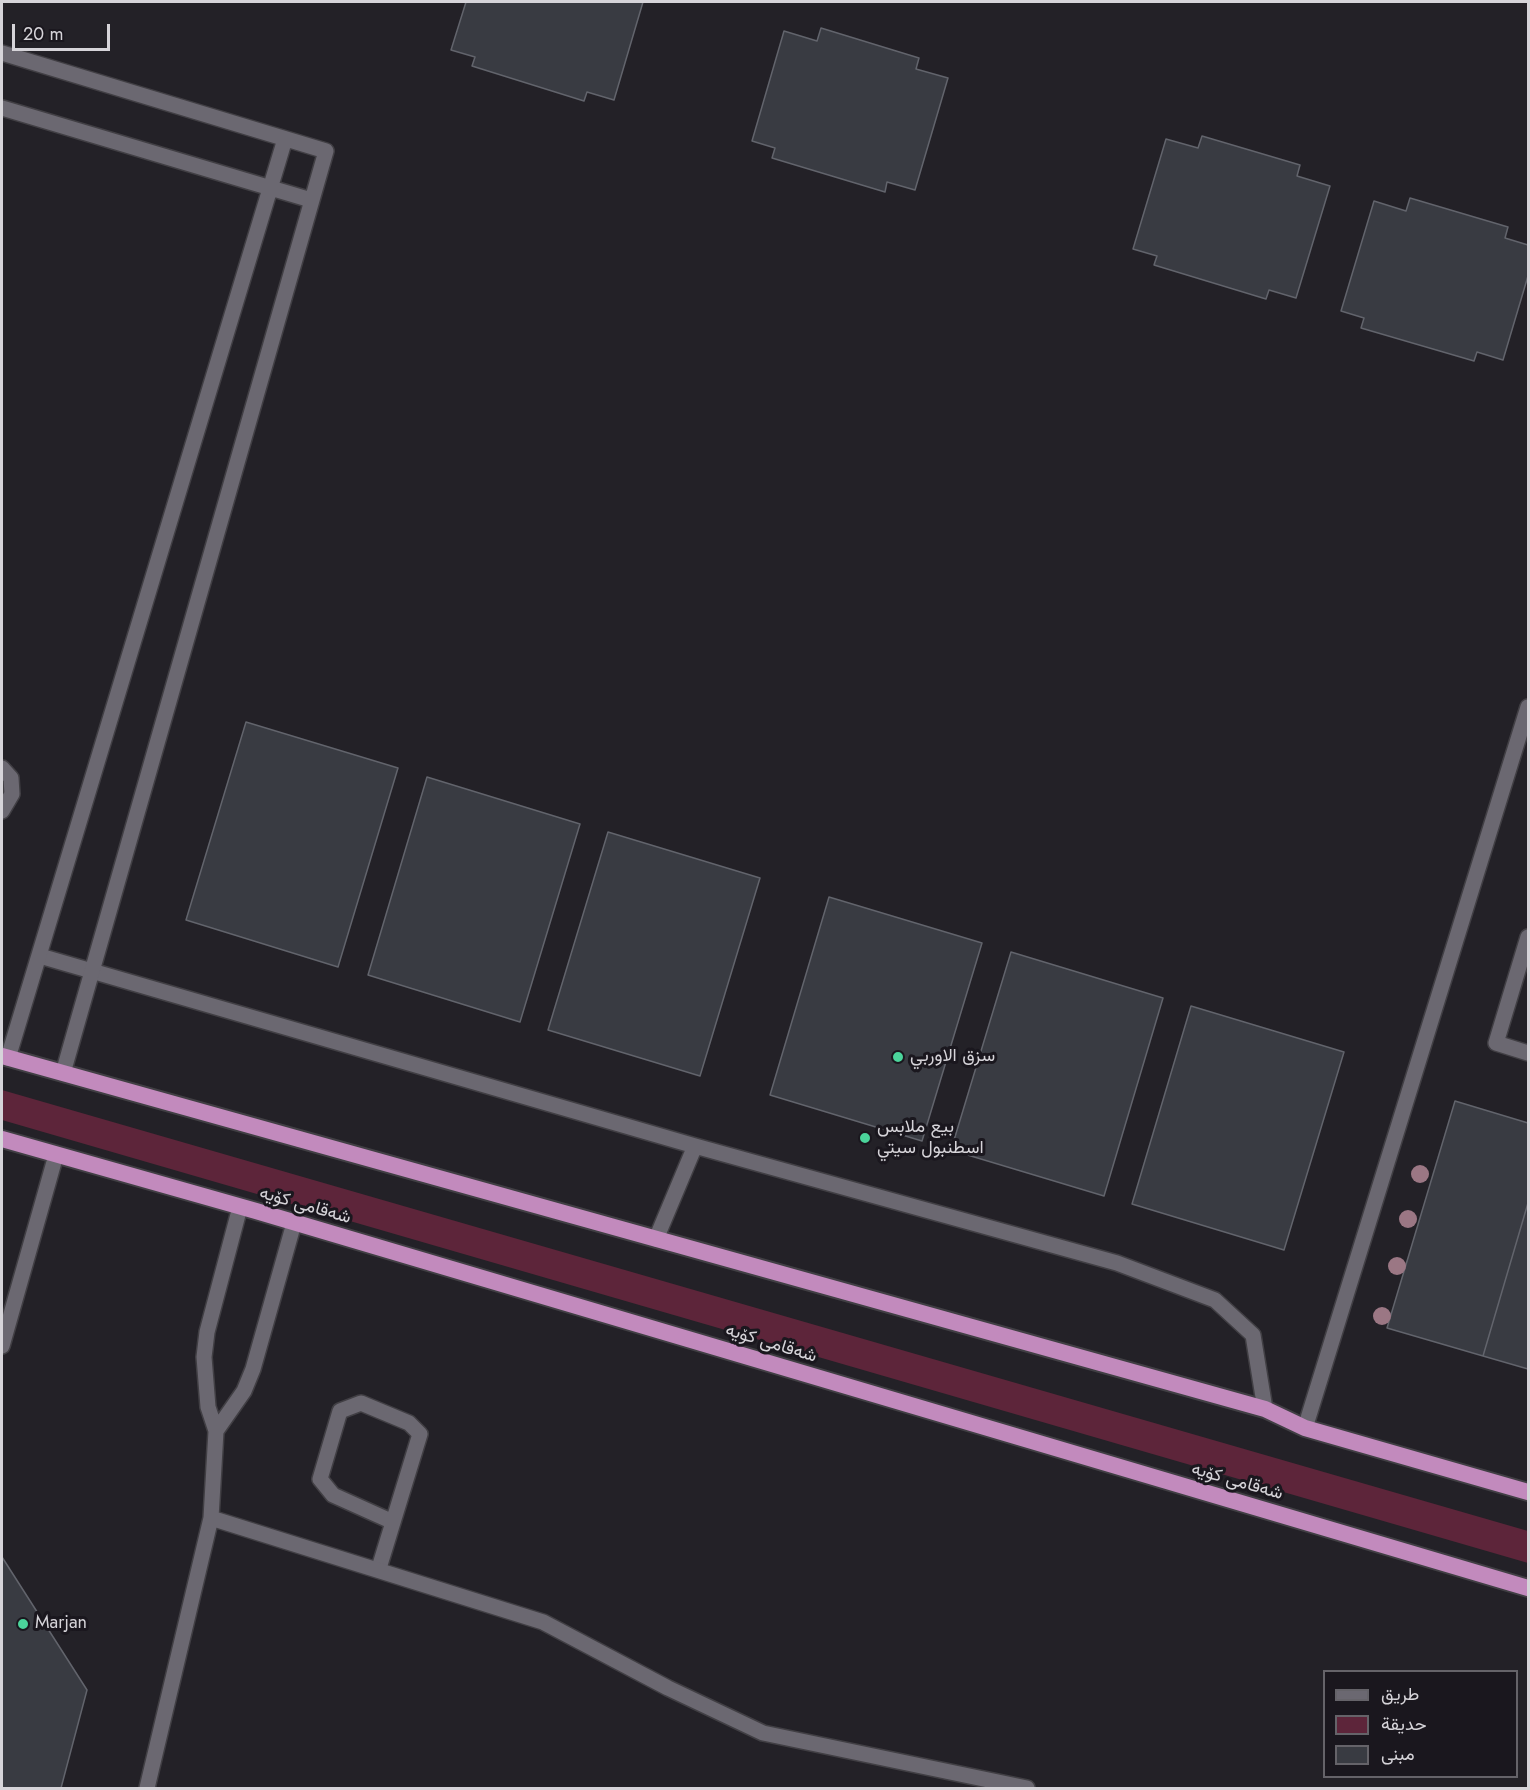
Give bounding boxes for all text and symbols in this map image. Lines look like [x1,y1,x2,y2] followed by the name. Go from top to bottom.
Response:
[15,12,112,50] scale bar
[23,21,63,47] text: 20 m
[910,1046,995,1068] place label: سزق الاوربي
[891,1050,905,1064] marker: سزق الاوربي
[877,1117,984,1160] place label: بيع ملابس اسطنبول سيتي
[858,1131,872,1145] marker: بيع ملابس اسطنبول سيتي
[257,1183,353,1229] street label: شەقامی کۆیە
[723,1320,819,1368] street label: شەقامی کۆیە
[1189,1459,1285,1505] street label: شەقامی کۆیە
[35,1613,87,1635] place label: Marjan
[16,1617,30,1631] marker: Marjan
[1323,1670,1518,1778] legend
[1381,1681,1419,1707] text: طريق
[1381,1711,1427,1737] text: حديقة
[1381,1741,1415,1767] text: مبنى

